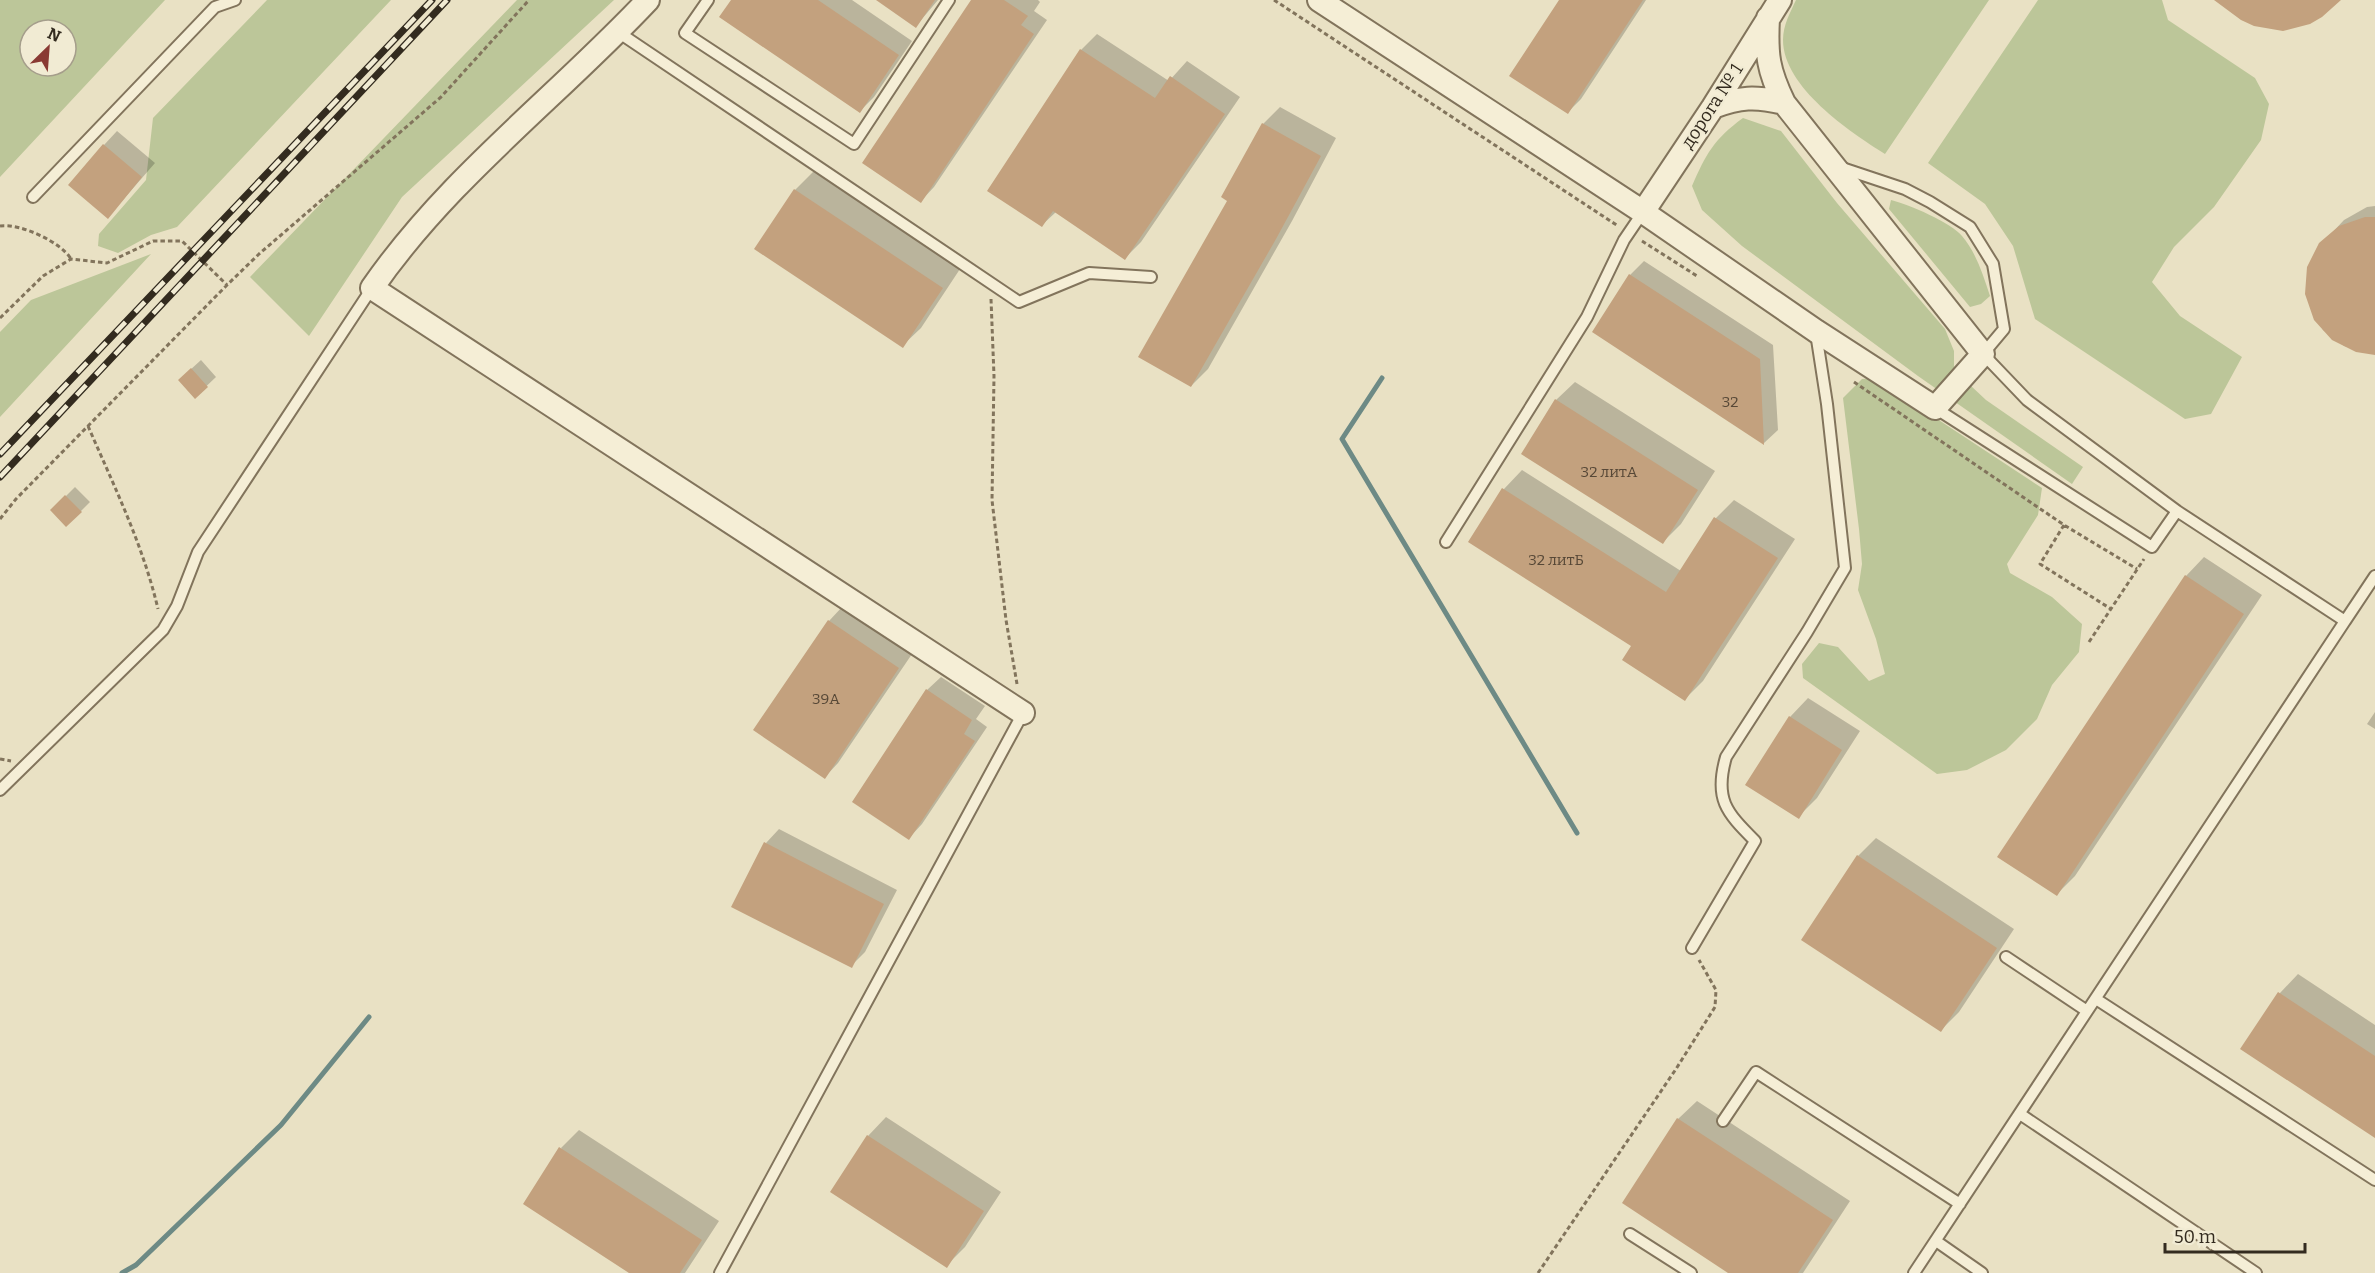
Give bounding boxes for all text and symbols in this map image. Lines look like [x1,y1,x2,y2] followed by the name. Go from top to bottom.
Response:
[18,18,78,78] north arrow
[45,24,64,46] text: N
[1676,59,1748,153] street label: дорога № 1
[1722,393,1738,411] house number: 32
[1581,463,1638,481] house number: 32 литА
[1528,551,1584,569] house number: 32 литБ
[812,690,840,708] house number: 39А
[2165,1216,2304,1254] scale bar
[2174,1226,2216,1248] text: 50 m

